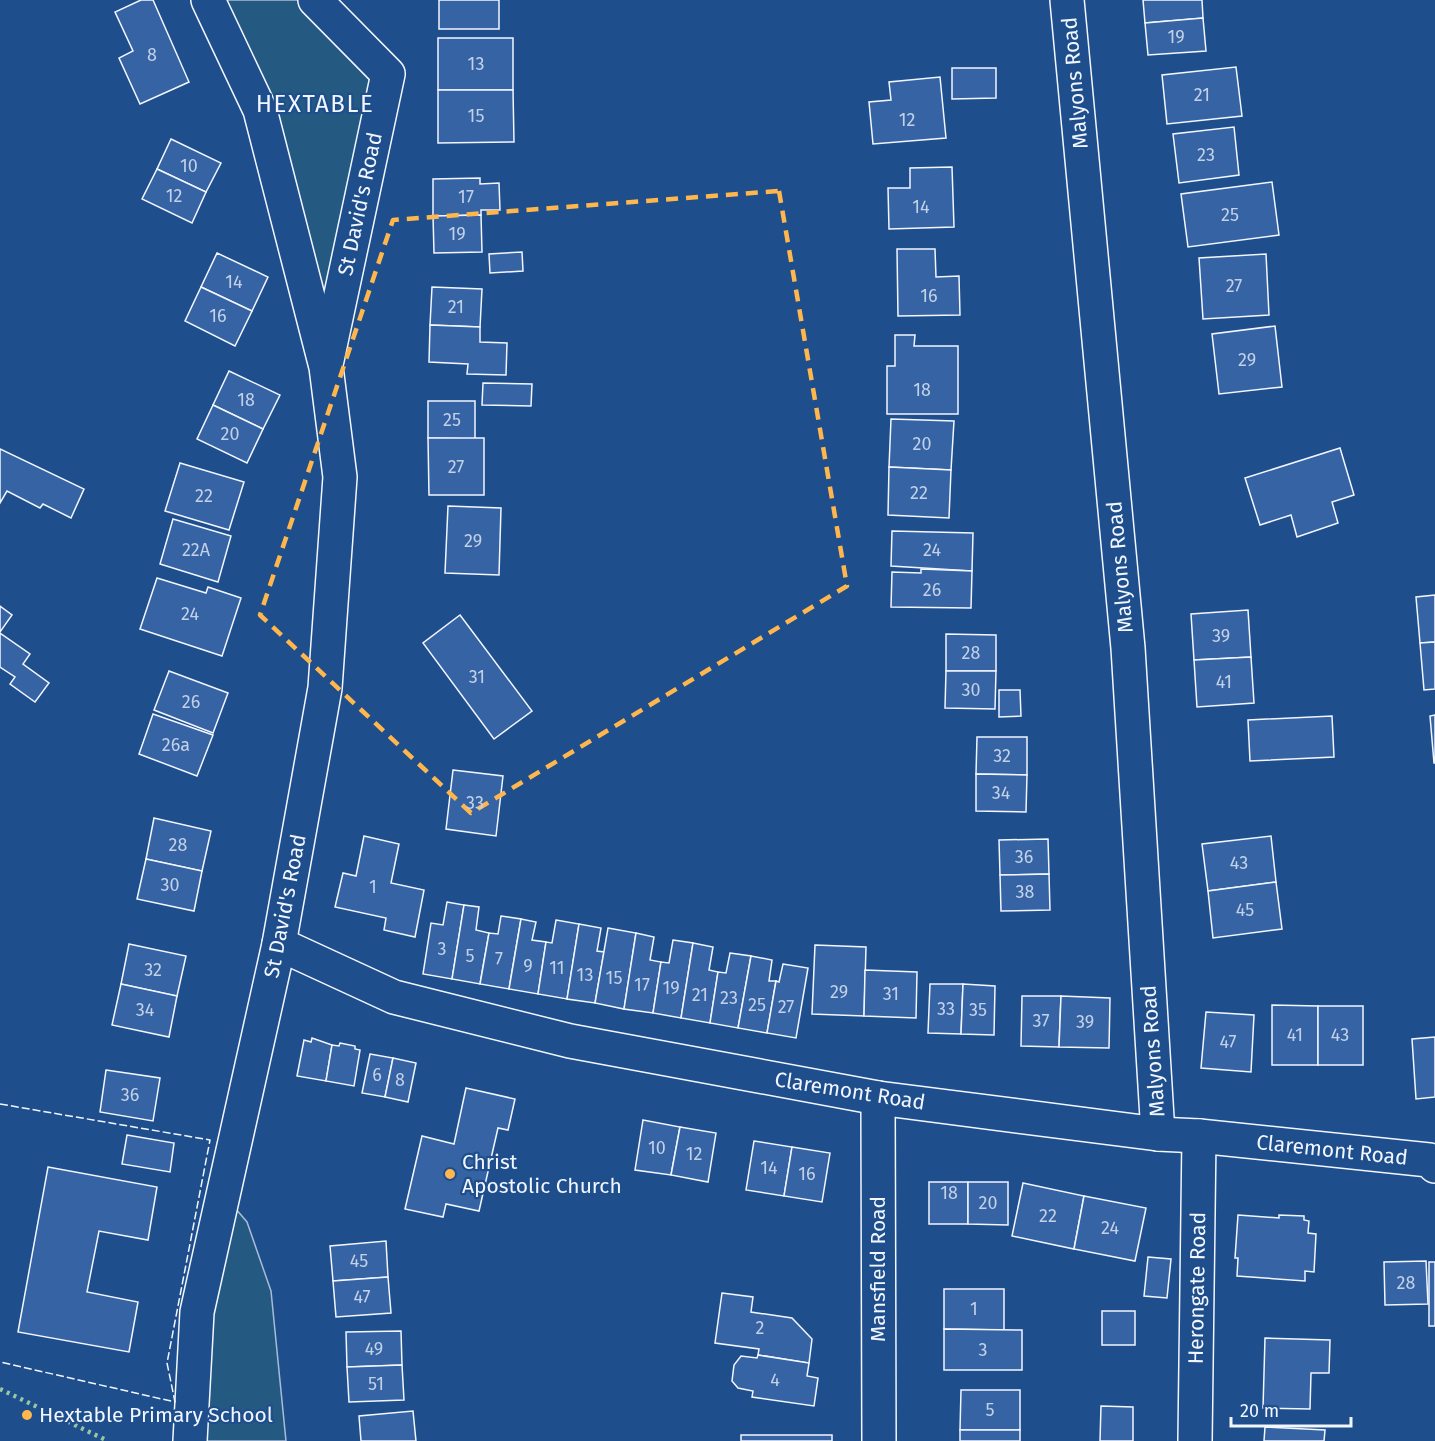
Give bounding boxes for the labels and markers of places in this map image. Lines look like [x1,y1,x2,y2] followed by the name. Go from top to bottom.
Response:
[462,1149,622,1199] place label: Christ Apostolic Church
[443,1167,457,1181] marker: Christ Apostolic Church
[39,1402,273,1428] place label: Hextable Primary School
[20,1408,34,1422] marker: Hextable Primary School

